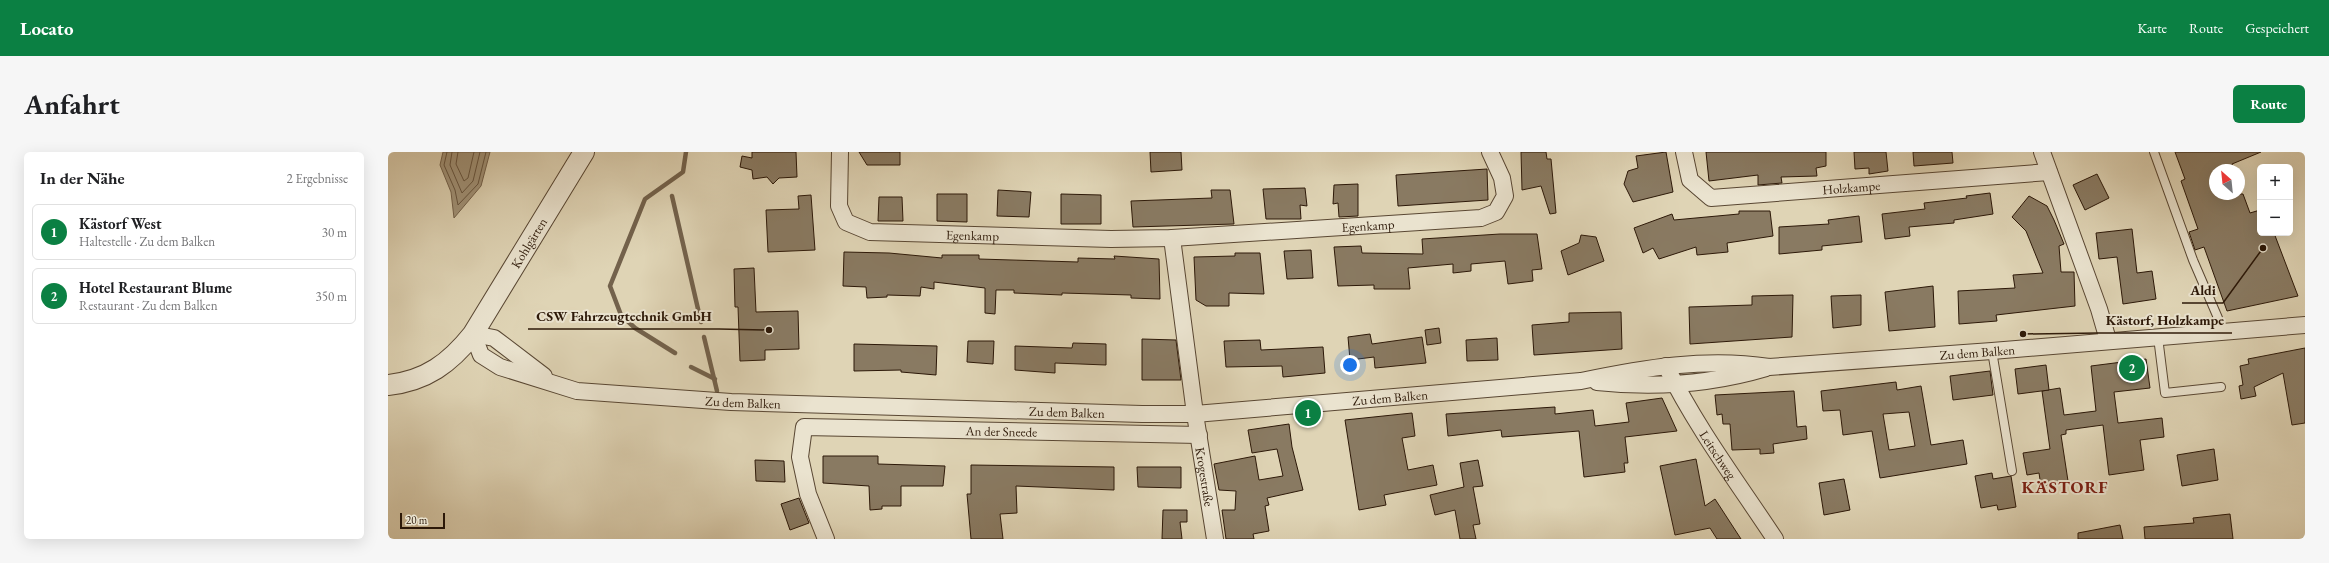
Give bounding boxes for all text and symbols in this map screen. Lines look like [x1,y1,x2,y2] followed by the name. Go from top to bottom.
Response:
[20,16,74,41] text: Locato
[2137,19,2167,37] text: Karte
[2189,19,2223,37] text: Route
[2245,19,2309,37] text: Gespeichert
[2233,85,2305,123] button: Route
[24,86,120,122] text: Anfahrt
[2209,164,2245,200] north arrow
[2257,164,2293,236] map controls
[2257,164,2293,200] button: +
[40,167,125,189] text: In der Nähe
[287,170,348,187] text: 2 Ergebnisse
[1822,177,1881,198] street label: Holzkampe
[2257,200,2293,236] button: −
[79,214,162,233] text: Kästorf West
[507,215,551,271] street label: Kohlgärten
[1341,216,1395,236] street label: Egenkamp
[51,224,57,241] text: 1
[322,224,347,241] text: 30 m
[946,226,1000,245] street label: Egenkamp
[79,233,215,250] text: Haltestelle · Zu dem Balken
[2182,277,2223,303] callout: Aldi
[79,278,232,297] text: Hotel Restaurant Blume
[2189,281,2216,299] text: Aldi
[51,288,57,305] text: 2
[316,288,347,305] text: 350 m
[79,297,218,314] text: Restaurant · Zu dem Balken
[528,303,719,329] callout: CSW Fahrzeugtechnik GmbH
[536,307,712,325] text: CSW Fahrzeugtechnik GmbH
[2098,307,2232,333] callout: Kästorf, Holzkampe
[2106,311,2224,329] text: Kästorf, Holzkampe
[1939,341,2016,364] street label: Zu dem Balken
[2119,353,2145,383] pin: 2
[1340,355,1360,375] your location
[1352,386,1429,410] street label: Zu dem Balken
[705,392,781,412] street label: Zu dem Balken
[1295,398,1321,428] pin: 1
[1029,403,1105,422] street label: Zu dem Balken
[964,422,1037,441] street label: An der Sneede
[1696,427,1740,483] street label: Leitschweg
[1191,446,1218,508] street label: Krogestraße
[2021,476,2109,498] district label: KÄSTORF
[400,511,445,530] scale bar
[406,513,427,527] text: 20 m

